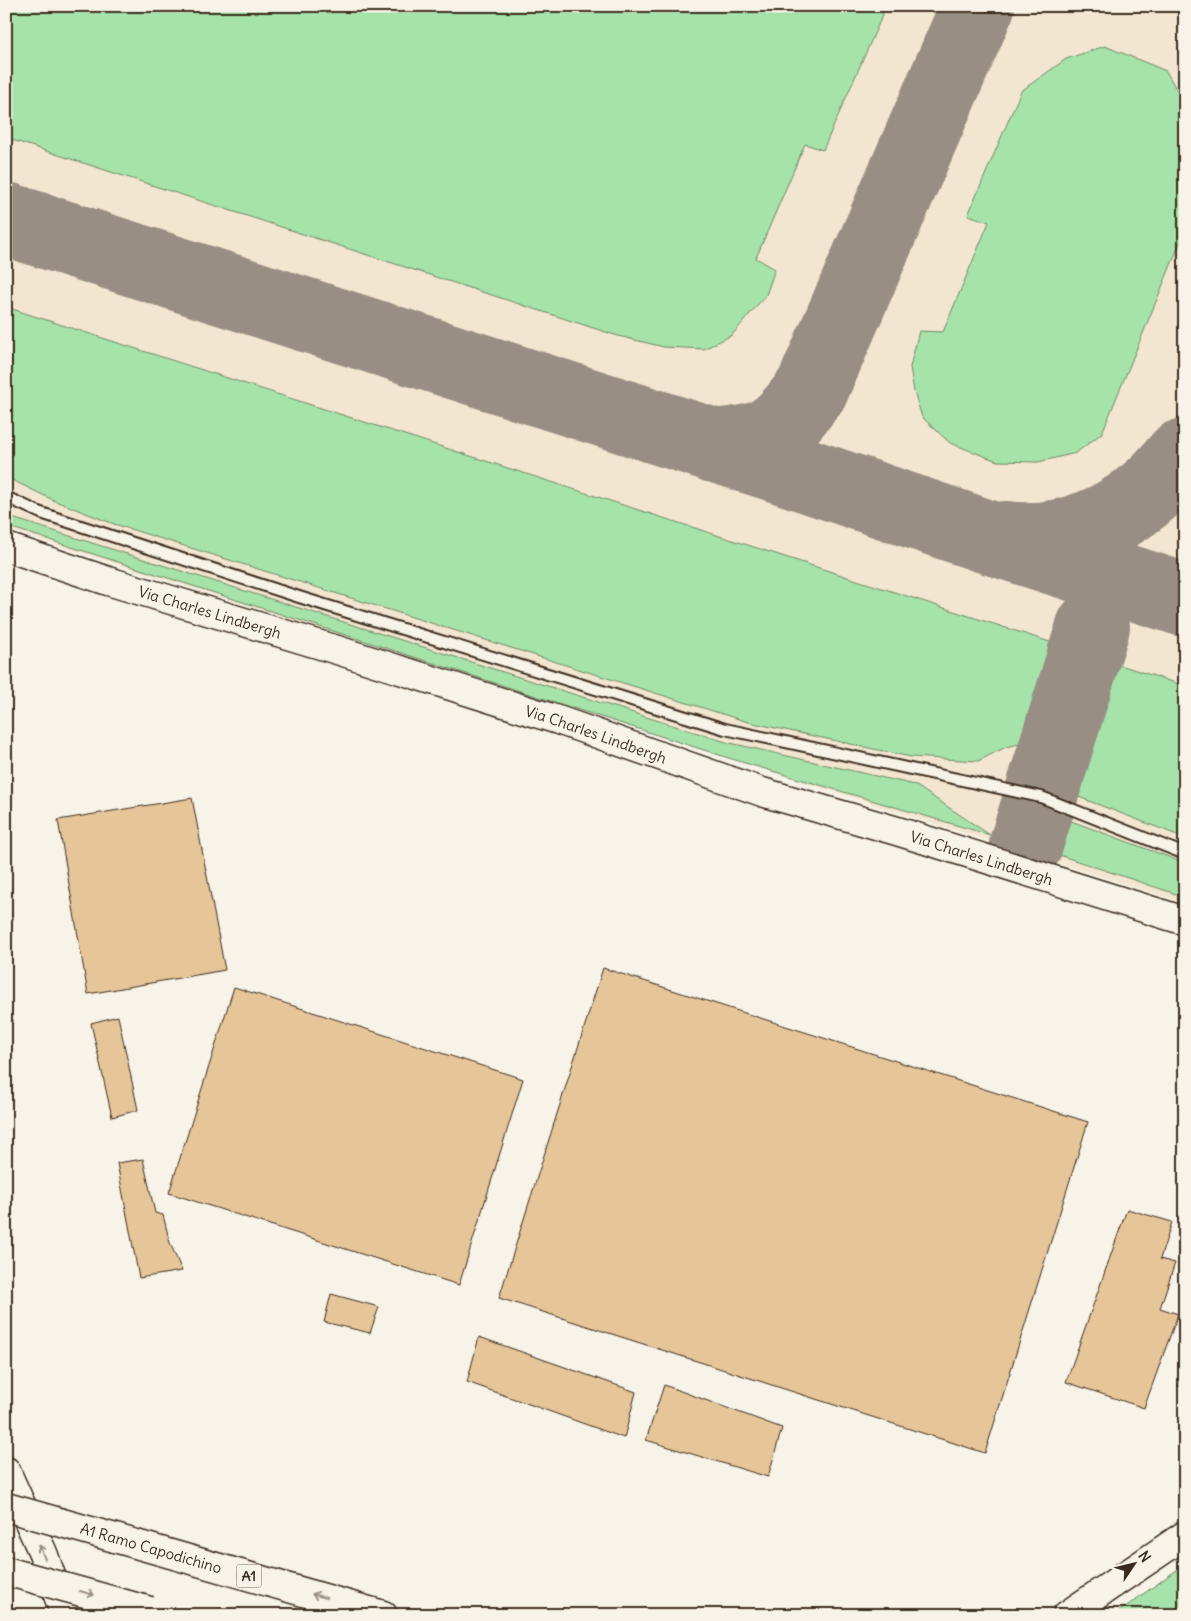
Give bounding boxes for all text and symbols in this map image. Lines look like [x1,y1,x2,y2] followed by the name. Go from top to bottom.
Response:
[136,581,284,642] street label: Via Charles Lindbergh
[523,701,670,767] street label: Via Charles Lindbergh
[908,826,1056,889] street label: Via Charles Lindbergh
[78,1519,224,1577] street label: A1 Ramo Capodichino
[1108,1538,1158,1588] north arrow
[37,1545,47,1560] one-way arrow
[1134,1547,1155,1566] text: N
[236,1564,262,1588] road number: A1
[78,1589,94,1599] one-way arrow
[312,1591,328,1601] one-way arrow

